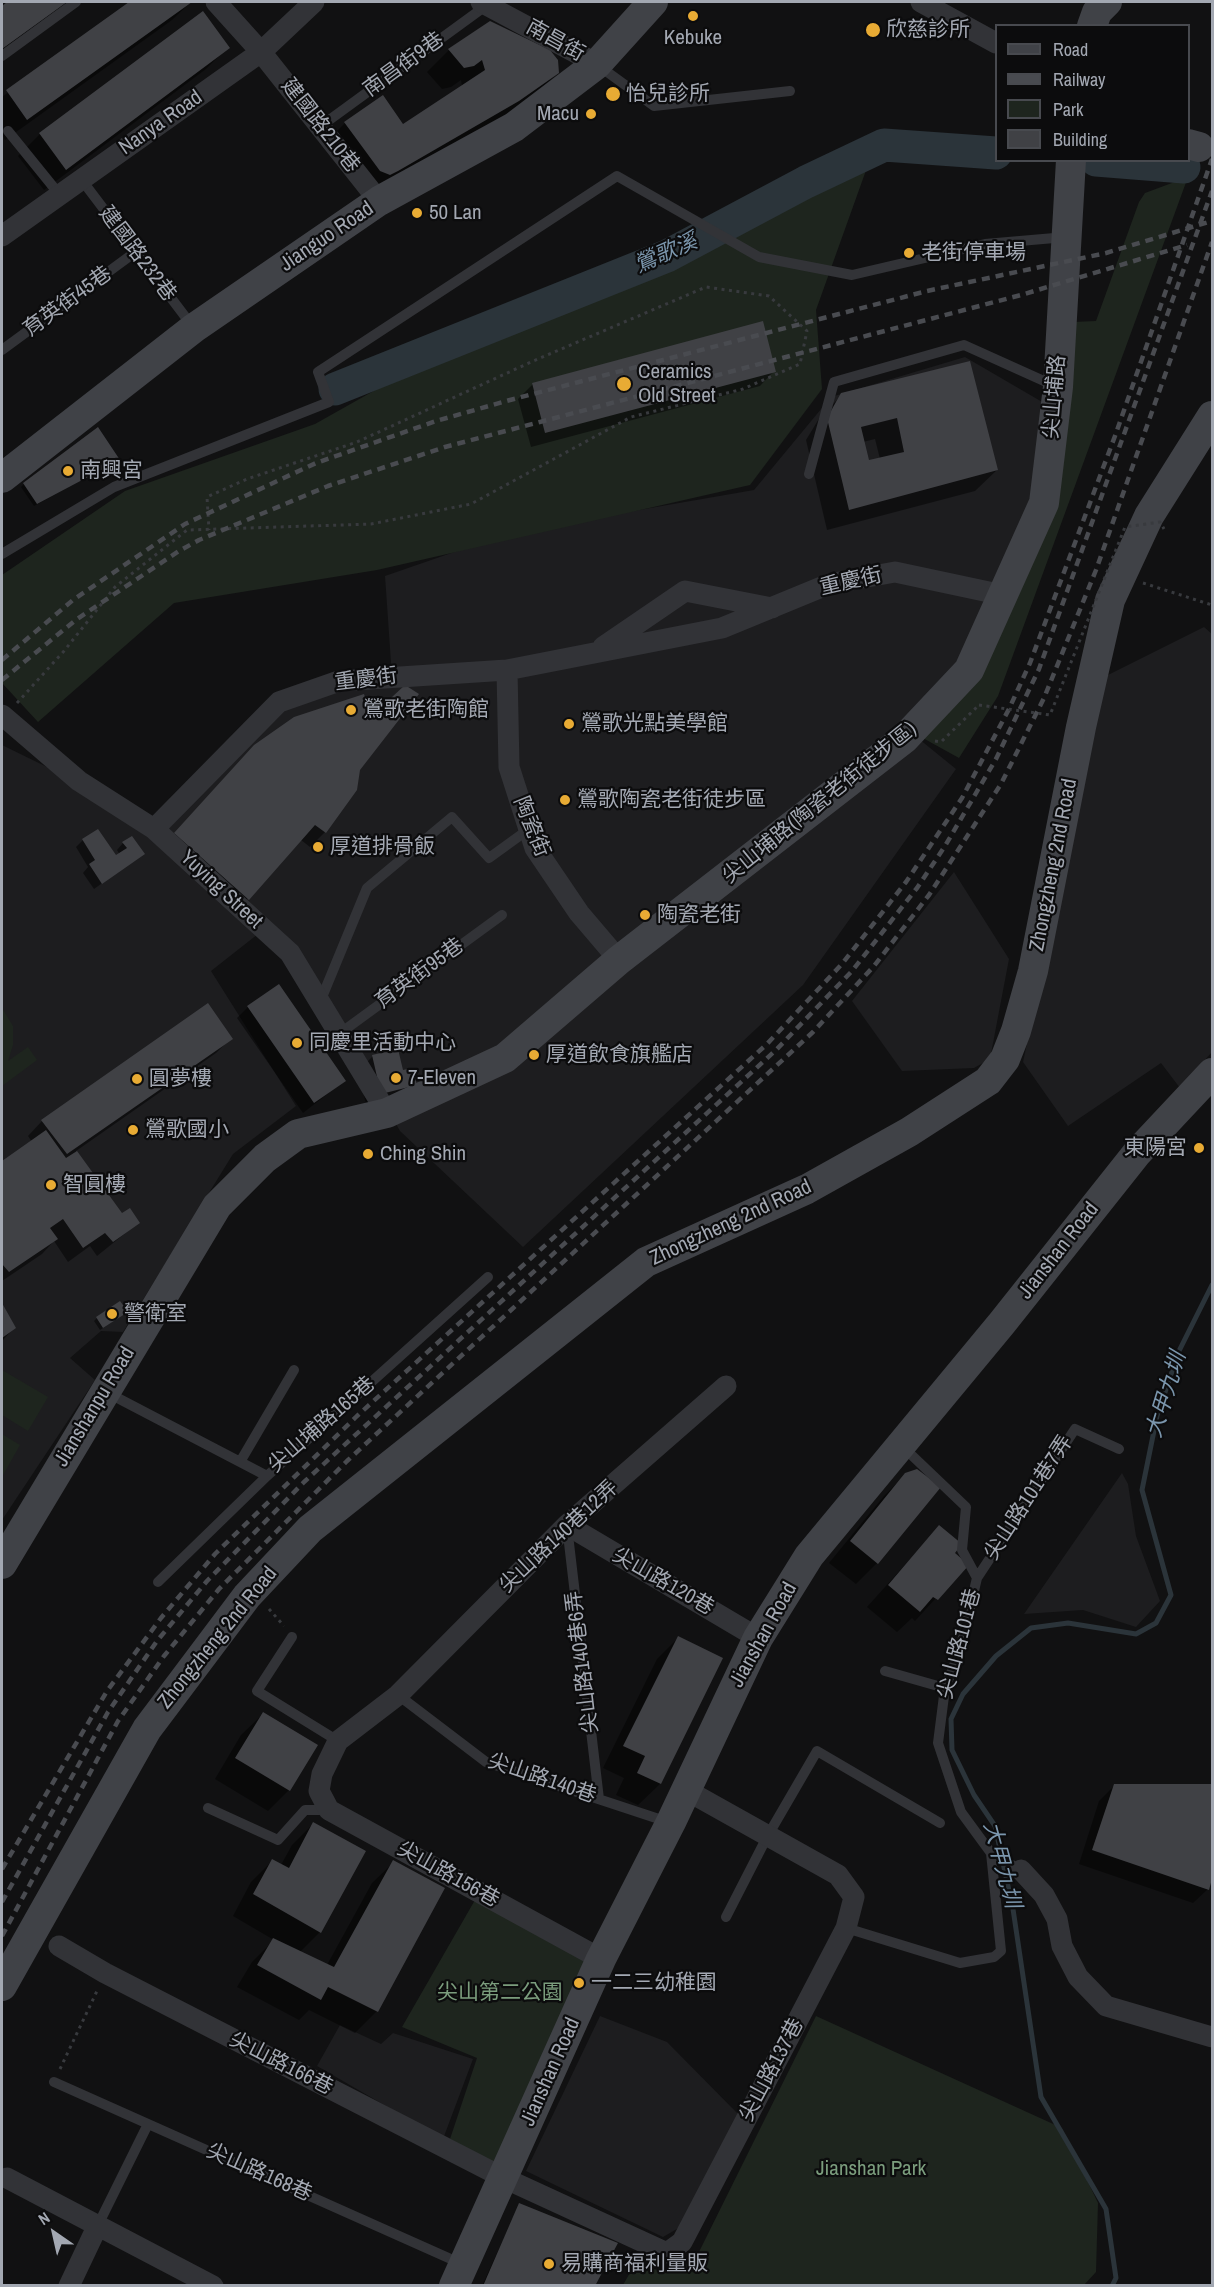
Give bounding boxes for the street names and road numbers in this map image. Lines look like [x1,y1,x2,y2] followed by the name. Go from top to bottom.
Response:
[521,15,589,67] street label: 南昌街
[359,27,449,103] street label: 南昌街9巷
[275,74,365,178] street label: 建國路210巷
[115,85,207,161] street label: Nanya Road
[276,197,378,277] street label: Jianguo Road
[93,201,181,307] street label: 建國路232巷
[19,261,117,343] street label: 育英街45巷
[1039,354,1071,440] street label: 尖山埔路
[817,563,885,601] street label: 重慶街
[333,664,399,696] street label: 重慶街
[718,717,922,889] street label: 尖山埔路(陶瓷老街徒步區)
[1025,777,1083,953] street label: Zhongzheng 2nd Road
[508,793,554,861] street label: 陶瓷街
[175,846,267,934] street label: Yuying Street
[371,933,469,1015] street label: 育英街95巷
[646,1175,816,1271] street label: Zhongzheng 2nd Road
[1013,1198,1105,1304] street label: Jianshan Road
[49,1343,141,1471] street label: Jianshanpu Road
[263,1372,381,1478] street label: 尖山埔路165巷
[979,1431,1079,1565] street label: 尖山路101巷7弄
[495,1476,623,1598] street label: 尖山路140巷12弄
[608,1543,718,1621] street label: 尖山路120巷
[153,1562,283,1714] street label: Zhongzheng 2nd Road
[725,1578,803,1692] street label: Jianshan Road
[933,1586,987,1702] street label: 尖山路101巷
[562,1589,604,1735] street label: 尖山路140巷6弄
[485,1749,599,1809] street label: 尖山路140巷
[393,1837,503,1913] street label: 尖山路156巷
[516,2014,586,2130] street label: Jianshan Road
[734,2014,810,2126] street label: 尖山路137巷
[225,2027,337,2101] street label: 尖山路166巷
[202,2139,316,2207] street label: 尖山路168巷

